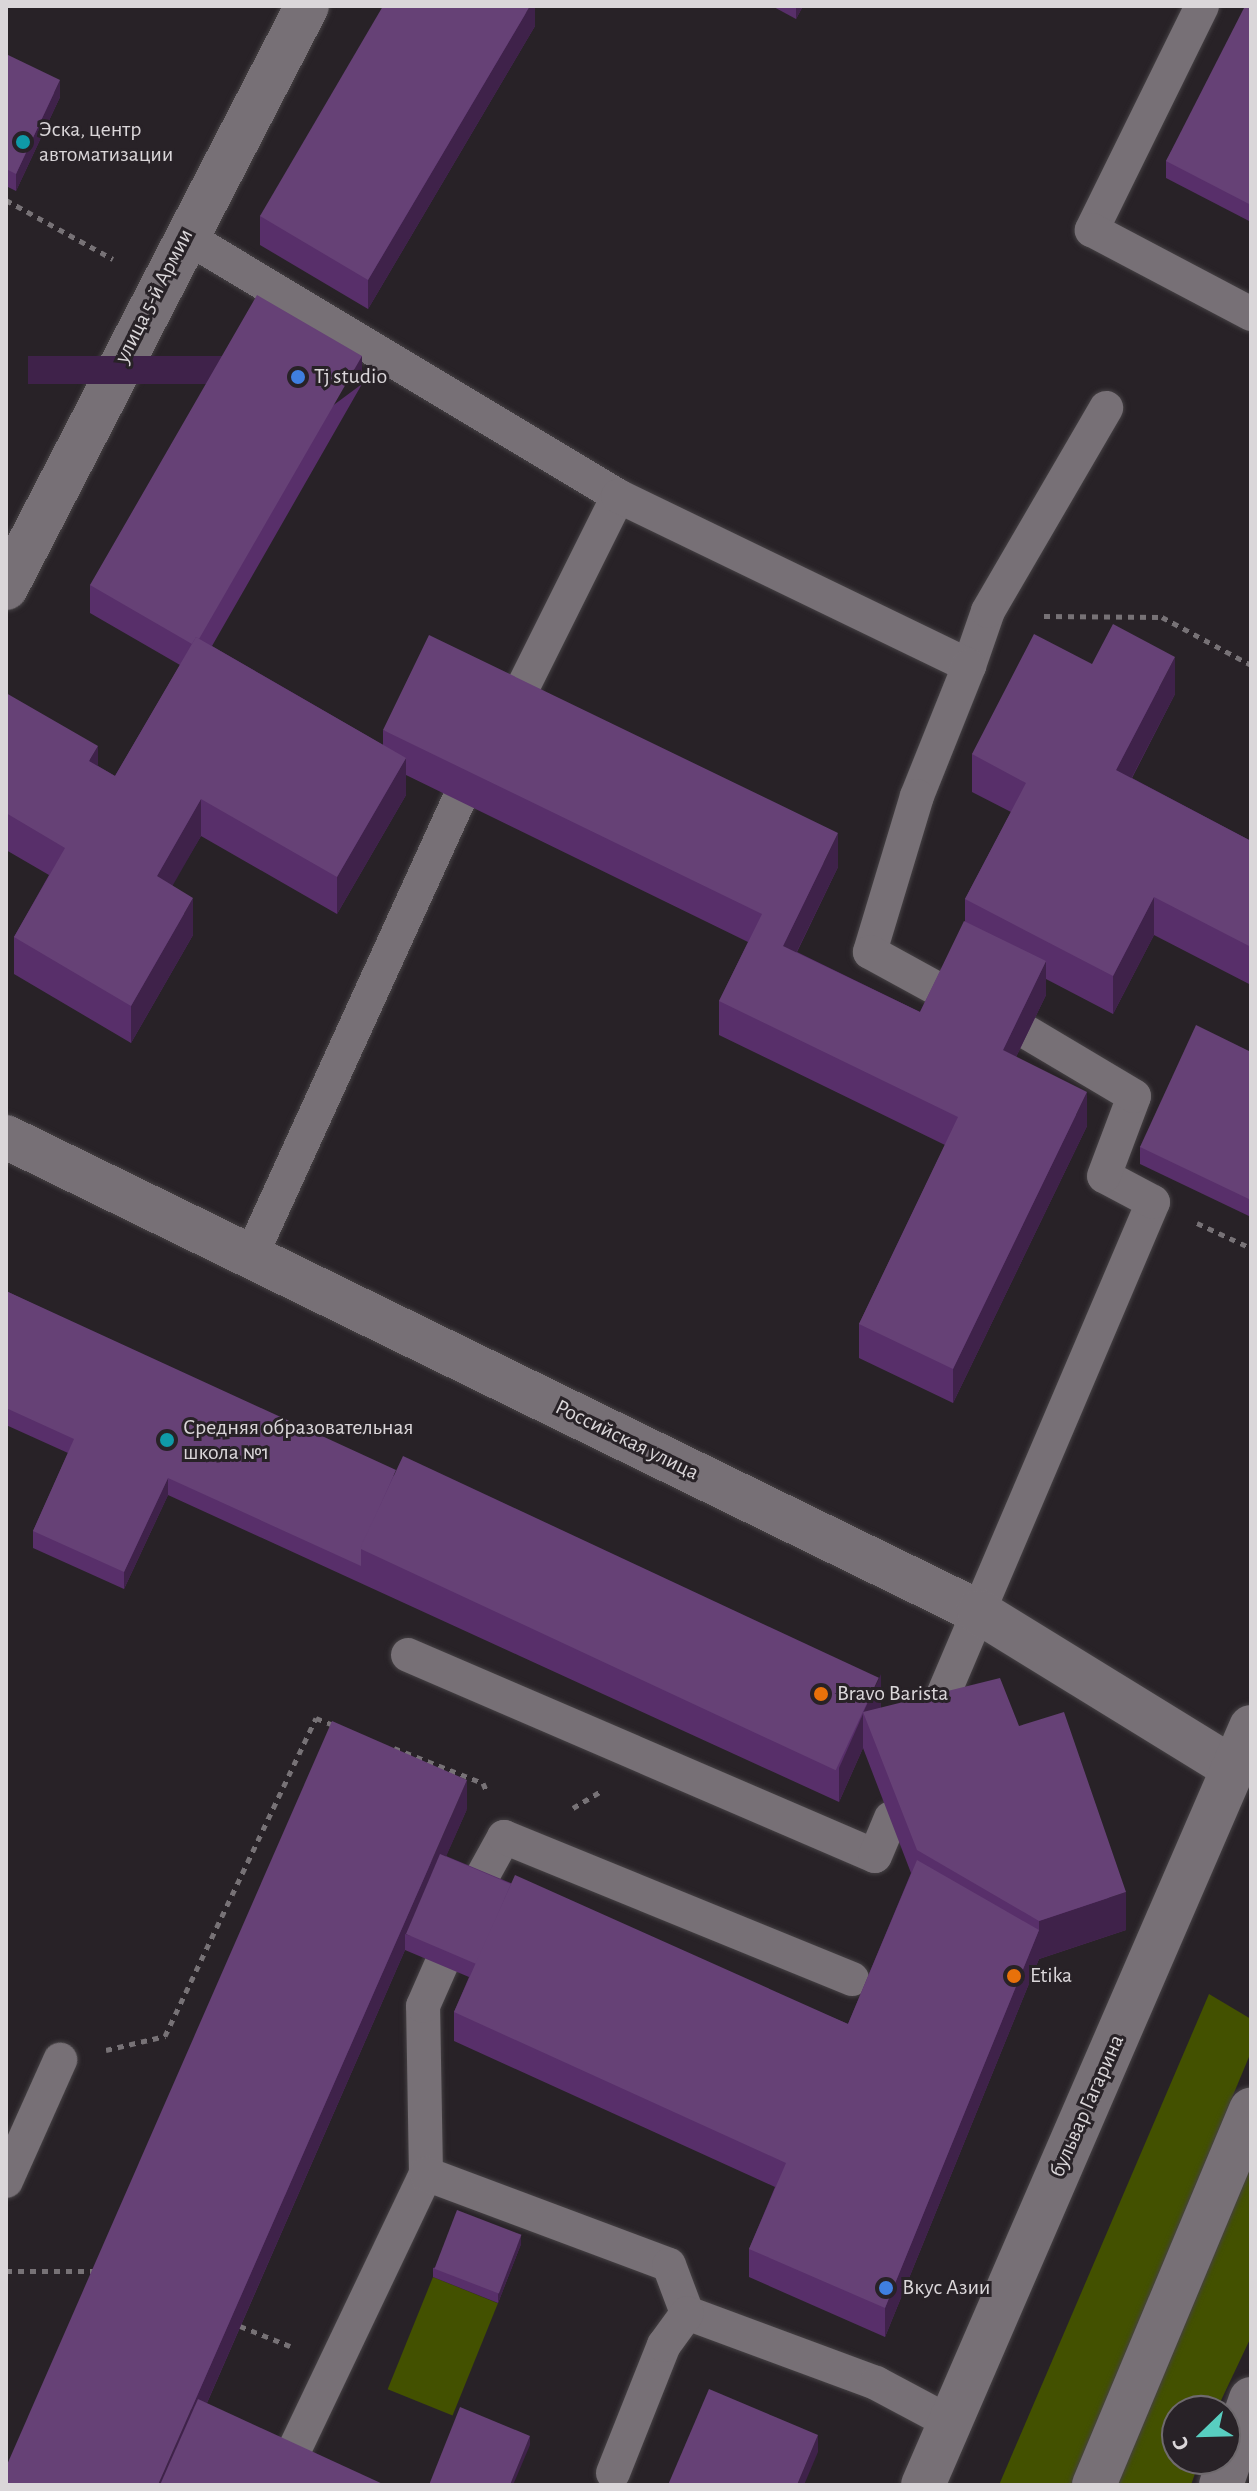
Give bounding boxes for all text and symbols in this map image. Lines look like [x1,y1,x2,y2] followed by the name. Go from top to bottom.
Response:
[39,116,173,168] place label: Эска, центр автоматизации
[14,133,32,151] marker: Эска, центр автоматизации
[109,224,199,368] street label: улица 5-й Армии
[314,364,387,390] place label: Tj studio
[289,368,307,386] marker: Tj studio
[551,1394,703,1486] street label: Российская улица
[183,1414,414,1466] place label: Средняя образовательная школа №1
[158,1431,176,1449] marker: Средняя образовательная школа №1
[837,1681,948,1707] place label: Bravo Barista
[812,1685,830,1703] marker: Bravo Barista
[1030,1963,1072,1989] place label: Etika
[1005,1967,1023,1985] marker: Etika
[1044,2031,1130,2181] street label: бульвар Гагарина
[902,2275,990,2301] place label: Вкус Азии
[877,2279,895,2297] marker: Вкус Азии
[1161,2395,1241,2475] north arrow
[1168,2434,1193,2454] text: С

